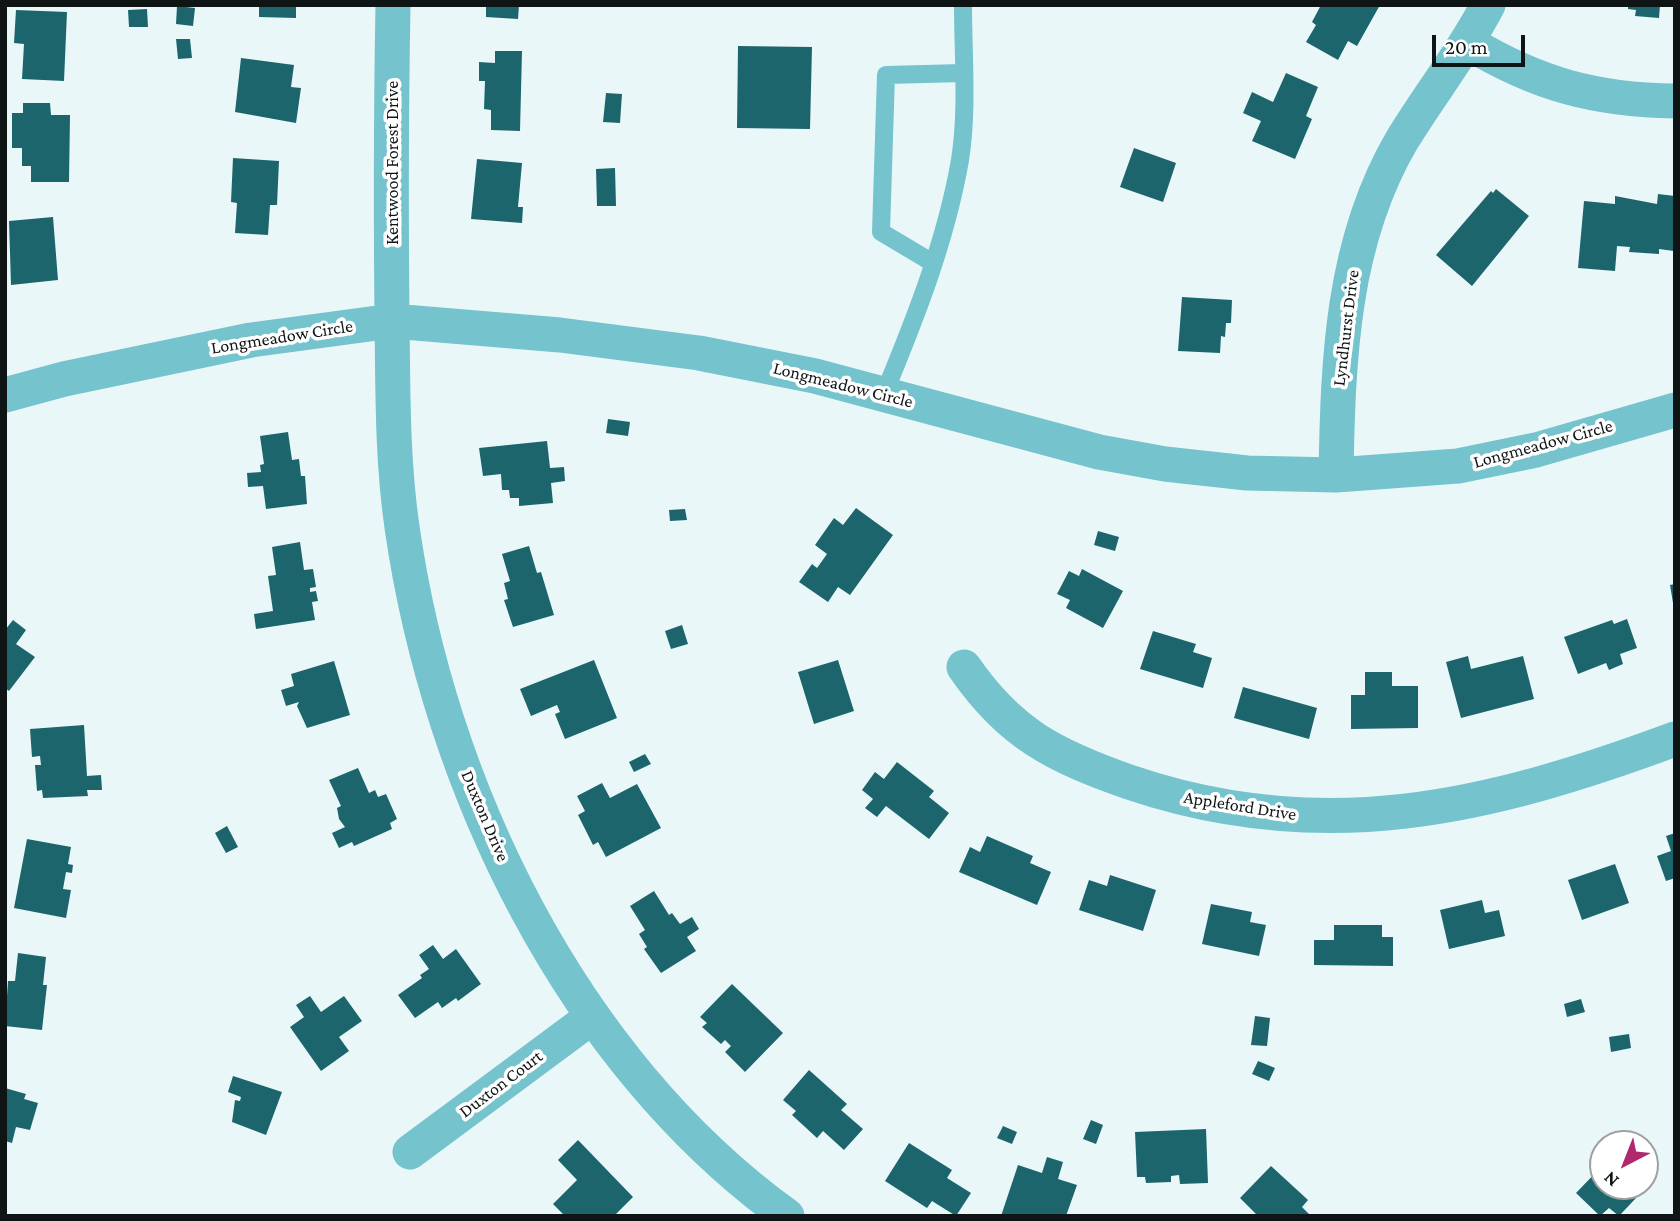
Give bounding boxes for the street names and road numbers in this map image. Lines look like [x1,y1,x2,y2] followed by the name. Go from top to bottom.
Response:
[381,81,403,245] street label: Kentwood Forest Drive
[1328,269,1364,387] street label: Lyndhurst Drive
[210,315,354,359] street label: Longmeadow Circle
[771,357,915,413] street label: Longmeadow Circle
[1471,415,1615,473] street label: Longmeadow Circle
[456,767,514,865] street label: Duxton Drive
[1182,786,1298,826] street label: Appleford Drive
[455,1046,547,1122] street label: Duxton Court

